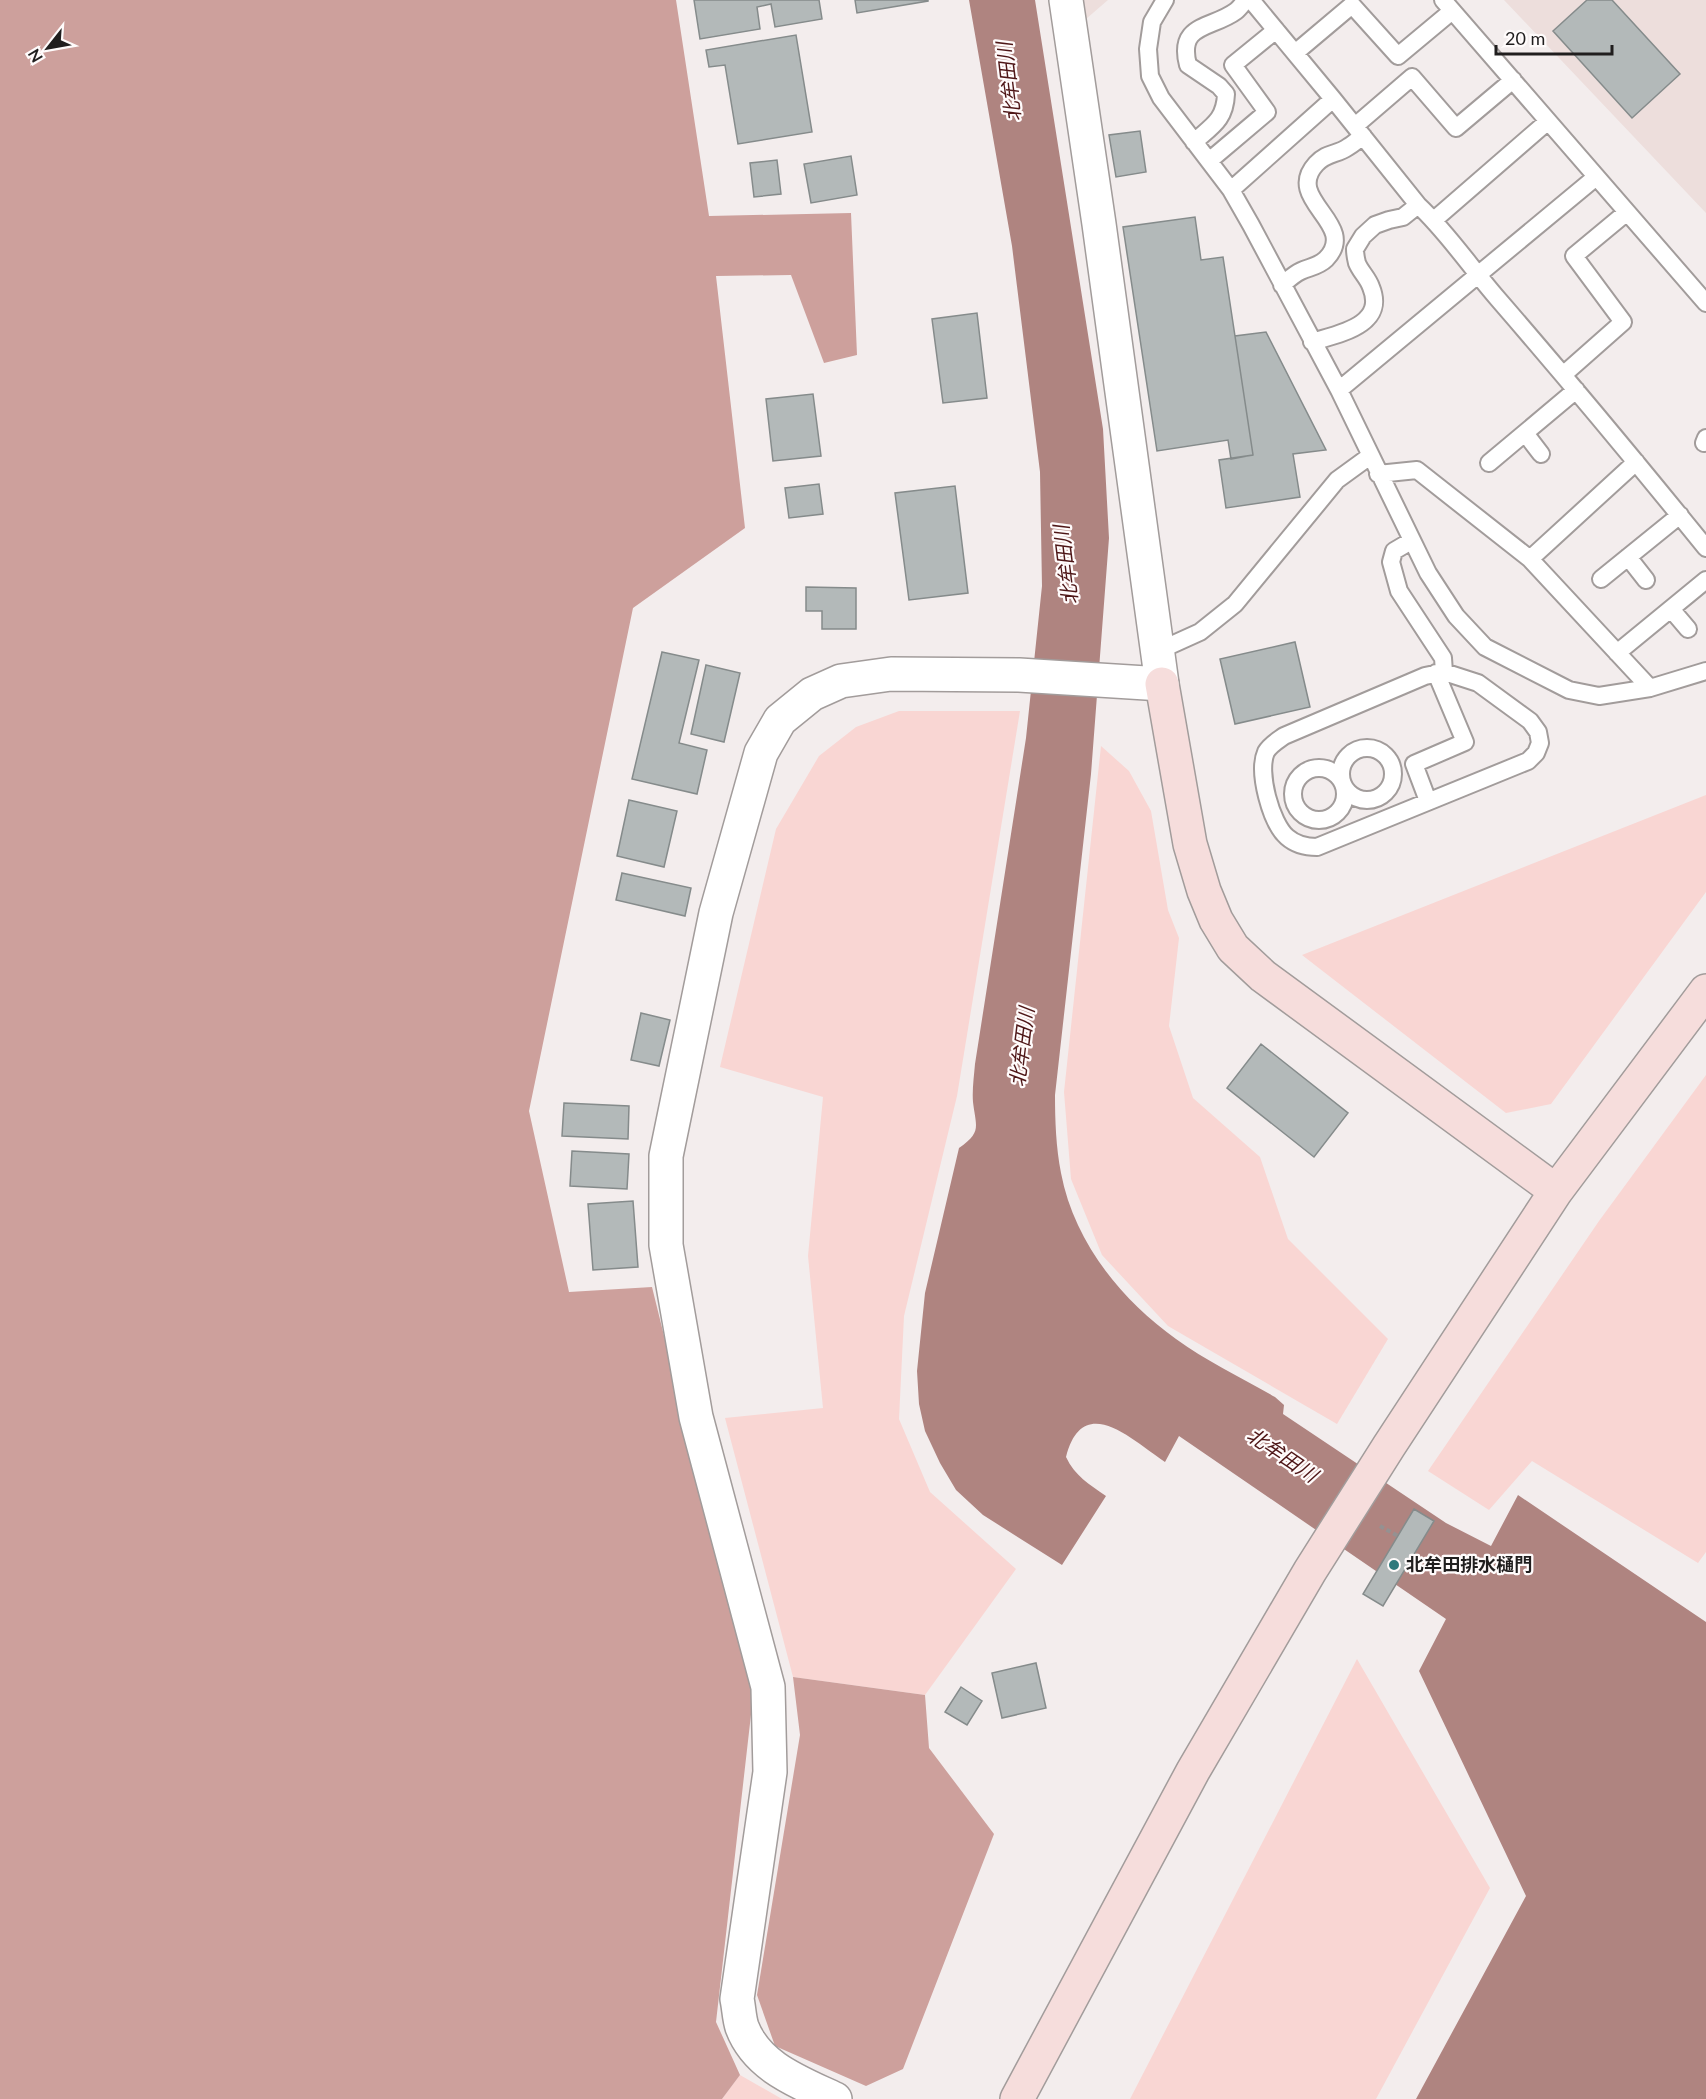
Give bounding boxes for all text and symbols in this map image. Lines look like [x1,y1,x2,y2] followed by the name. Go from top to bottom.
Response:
[18,18,78,78] north arrow
[1496,18,1612,56] scale bar
[1505,27,1545,49] text: 20 m
[991,39,1025,123] water label: 北牟田川
[23,46,46,66] text: N
[1048,522,1082,606] water label: 北牟田川
[1004,1004,1038,1088] water label: 北牟田川
[1243,1422,1324,1488] water label: 北牟田川
[1406,1553,1532,1575] place label: 北牟田排水樋門
[1387,1558,1401,1572] marker: 北牟田排水樋門

